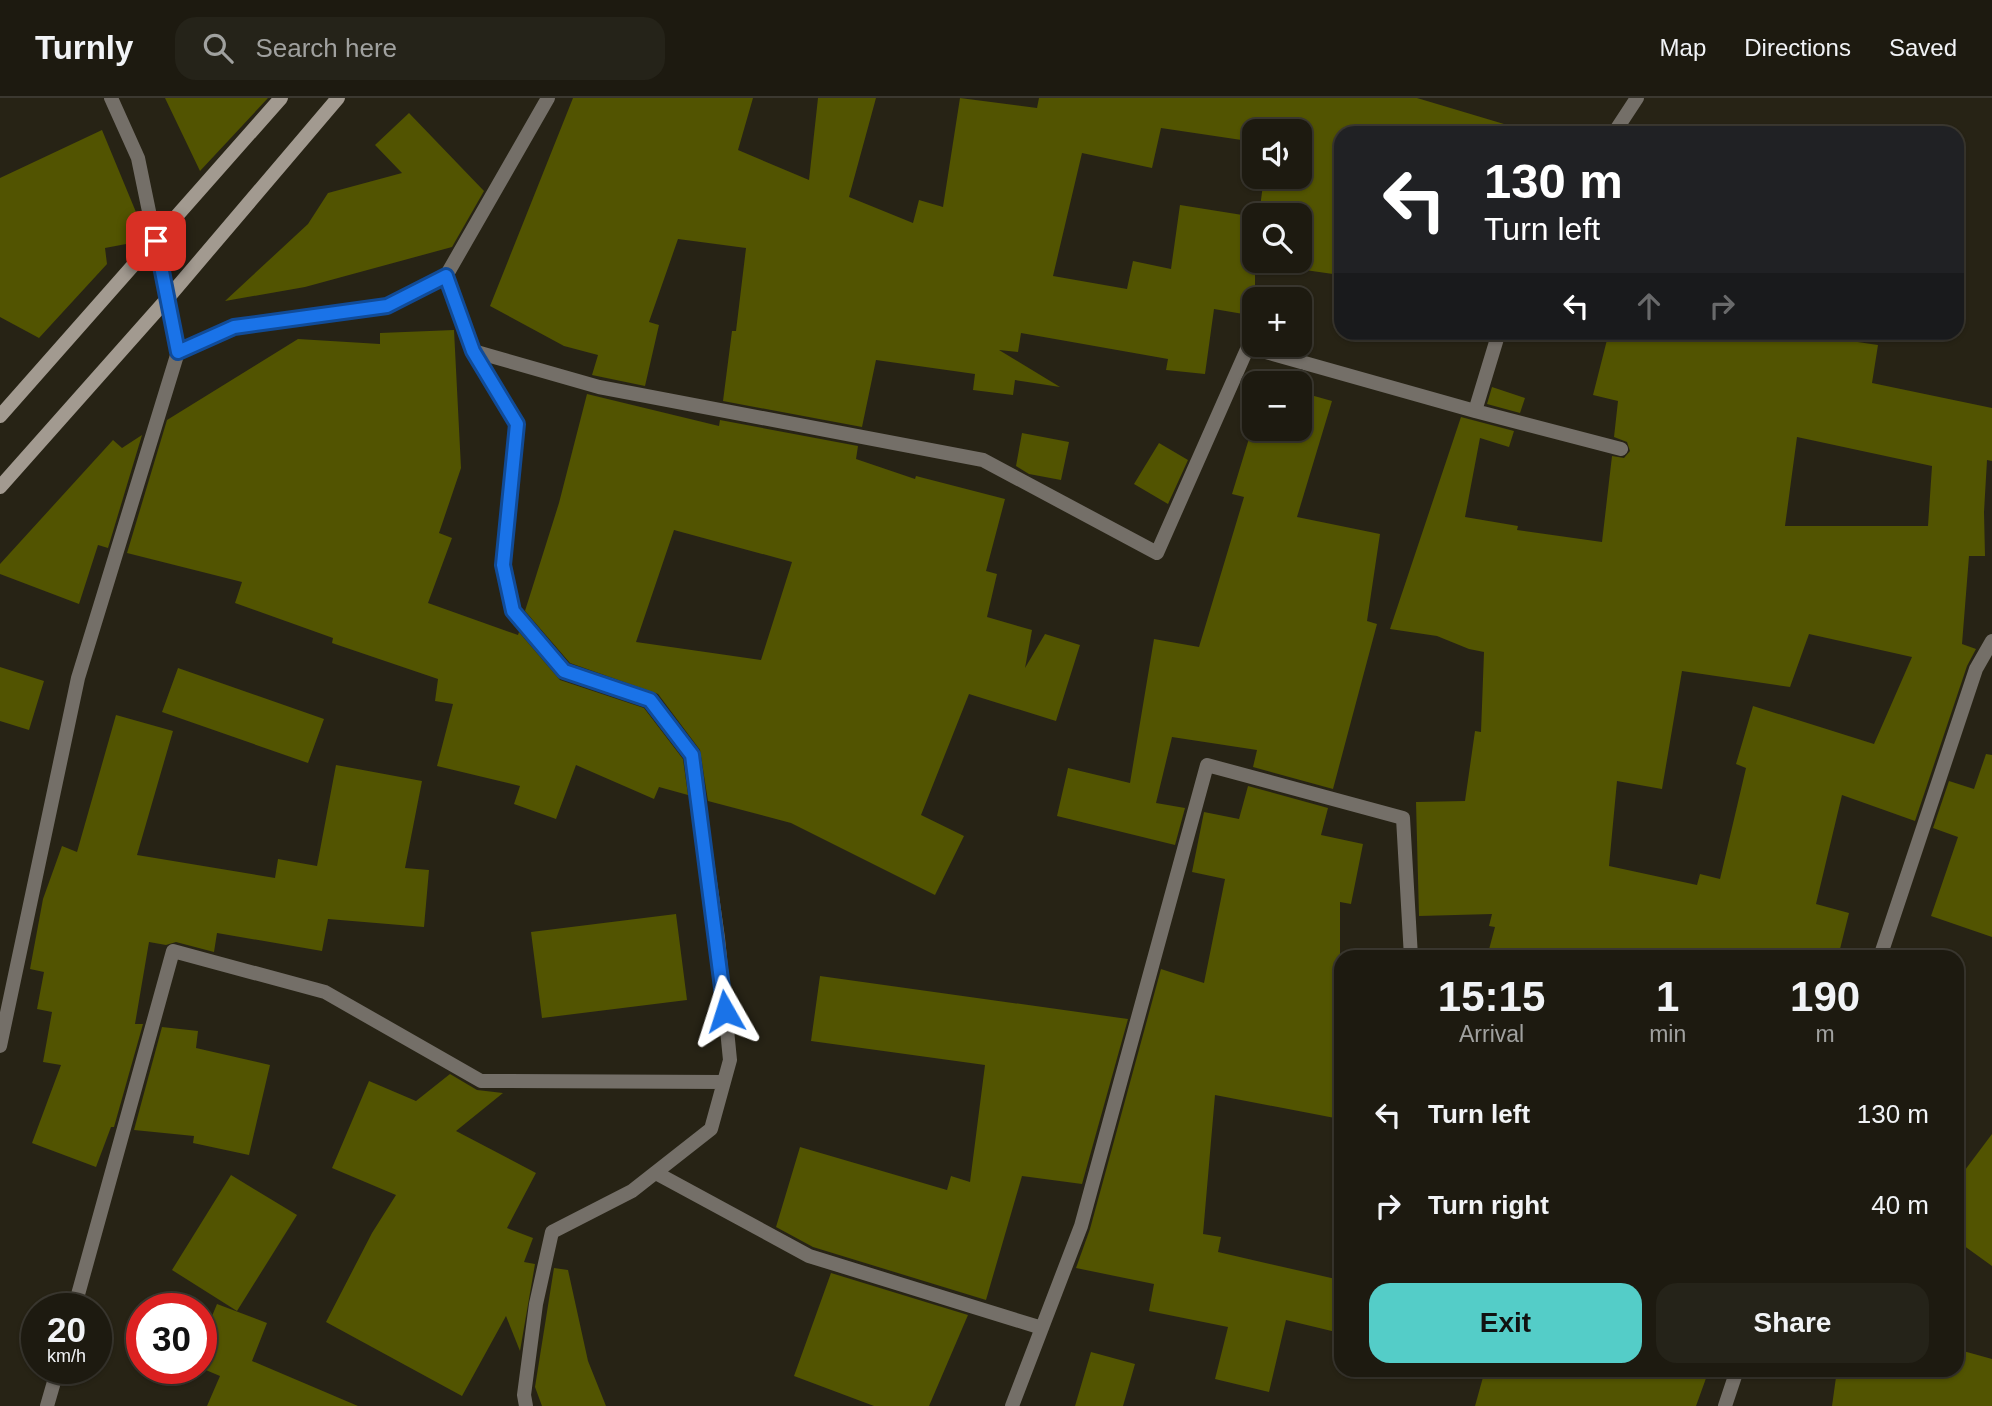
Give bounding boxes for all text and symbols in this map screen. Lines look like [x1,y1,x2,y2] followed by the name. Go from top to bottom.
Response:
[175,17,665,80] search box
[35,29,133,66] text: Turnly
[199,29,237,67] icon: search
[255,33,397,63] text: Search here
[1660,34,1706,61] text: Map
[1744,34,1851,61] text: Directions
[1889,34,1957,61] text: Saved
[1242,119,1312,441] map controls
[1242,119,1312,189] button: sound
[1369,154,1460,245] icon: left
[1484,154,1623,208] text: 130 m
[1242,203,1312,273] button: search
[126,211,186,271] pin
[1484,211,1600,247] text: Turn left
[137,222,175,260] icon: arrive
[1242,287,1312,357] button: +
[1557,287,1595,325] icon: left
[1630,287,1668,325] icon: ahead
[1703,287,1741,325] icon: right
[1242,371,1312,441] button: −
[1438,973,1545,1020] text: 15:15
[1656,973,1679,1020] text: 1
[1790,973,1860,1020] text: 190
[688,974,762,1048] position arrow
[1459,1021,1524,1047] text: Arrival
[1649,1021,1686,1047] text: min
[1816,1021,1835,1047] text: m
[1369,1096,1407,1134] icon: left
[1428,1099,1530,1129] text: Turn left
[1857,1099,1929,1129] text: 130 m
[1369,1187,1407,1225] icon: right
[1428,1190,1549,1220] text: Turn right
[1871,1190,1929,1220] text: 40 m
[1369,1283,1642,1363] button: Exit
[1656,1283,1929,1363] button: Share
[126,1293,217,1384] speed limit sign: 30
[47,1310,86,1349] text: 20
[47,1346,86,1366] text: km/h

